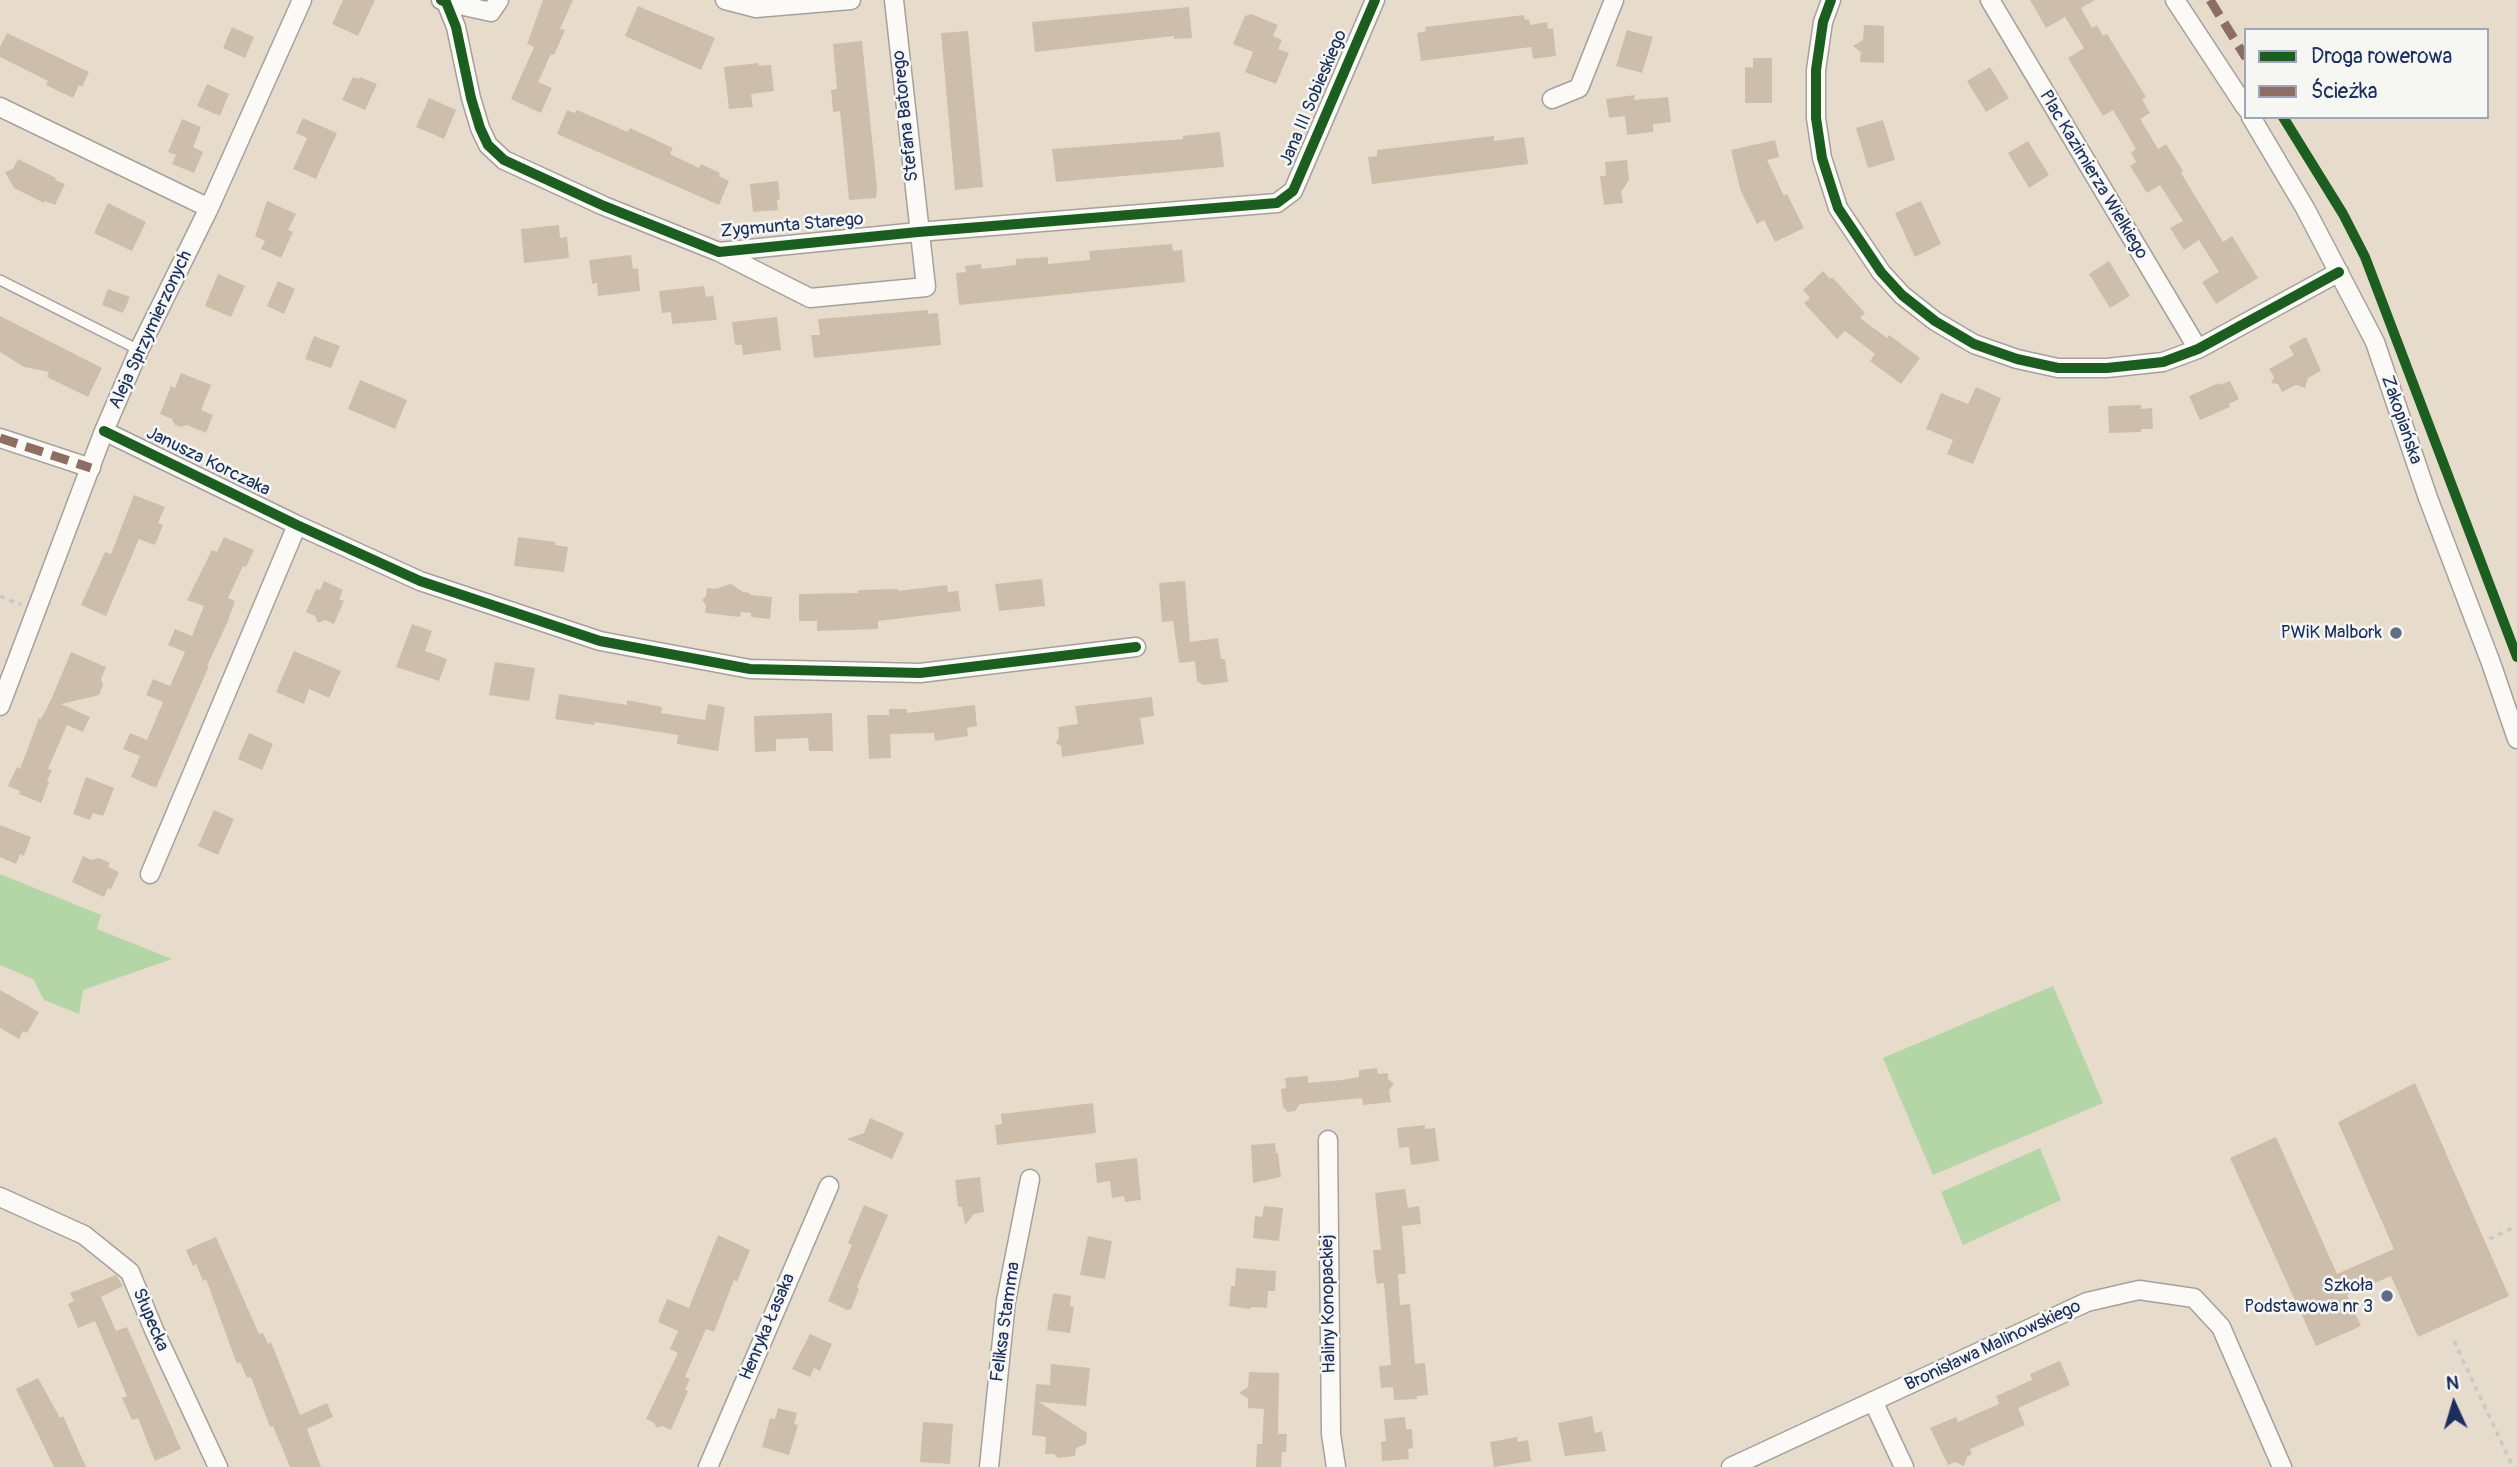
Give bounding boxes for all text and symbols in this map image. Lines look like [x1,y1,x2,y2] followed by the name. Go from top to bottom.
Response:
[1276,27,1352,169] street label: Jana III Sobieskiego
[2244,28,2489,119] legend
[2311,43,2452,70] text: Droga rowerowa
[888,49,924,183] street label: Stefana Batorego
[2311,78,2378,105] text: Ścieżka
[2034,87,2152,263] street label: Plac Kazimierza Wielkiego
[720,209,864,243] street label: Zygmunta Starego
[105,247,197,413] street label: Aleja Sprzymierzonych
[2376,373,2426,467] street label: Zakopiańska
[143,423,273,501] street label: Janusza Korczaka
[2281,622,2382,644] place label: PWiK Malbork
[2388,625,2404,641] marker: PWiK Malbork
[1317,1234,1341,1374] street label: Haliny Konopackiej
[987,1261,1025,1383] street label: Feliksa Stamma
[736,1270,800,1384] street label: Henryka Łasaka
[2244,1275,2373,1318] place label: Szkoła Podstawowa nr 3
[127,1285,173,1355] street label: Słupecka
[2379,1288,2395,1304] marker: Szkoła Podstawowa nr 3
[1902,1296,2084,1396] street label: Bronisława Malinowskiego
[2419,1369,2489,1439] north arrow
[2445,1371,2460,1395] text: N

